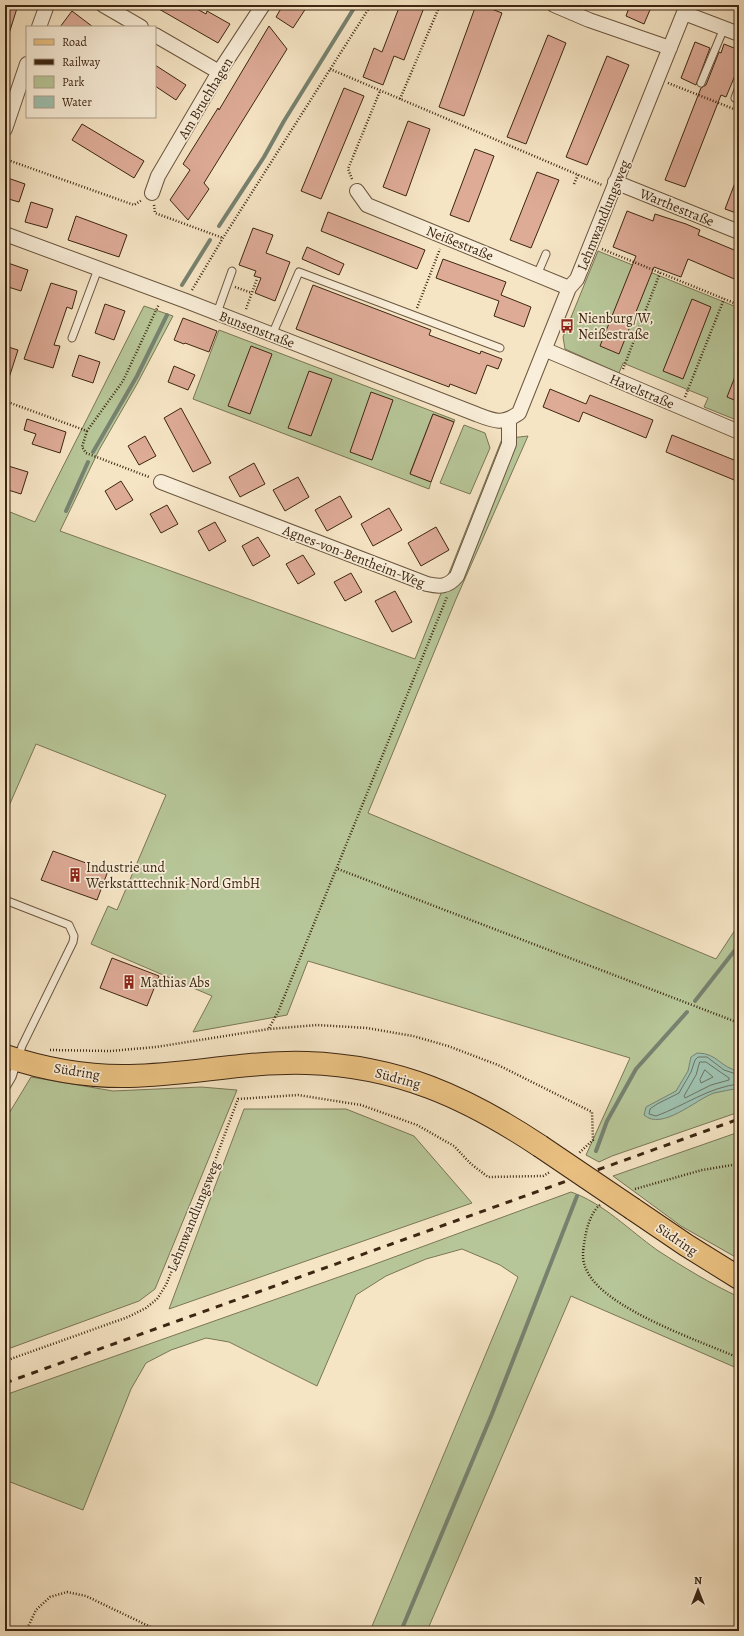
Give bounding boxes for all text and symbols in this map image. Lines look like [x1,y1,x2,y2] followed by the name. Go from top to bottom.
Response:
[26,26,156,118] legend
[62,34,88,50] text: Road
[62,54,101,70] text: Railway
[173,54,237,143] street label: Am Bruchhagen
[62,74,85,90] text: Park
[61,94,92,110] text: Water
[573,157,634,273] street label: Lehmwandlungsweg
[636,184,717,231] street label: Warthestraße
[423,221,496,266] street label: Neißestraße
[216,306,297,353] street label: Bunsenstraße
[578,309,653,344] place label: Nienburg/W, Neißestraße
[559,318,575,334] bus stop icon: Nienburg/W, Neißestraße
[606,369,677,414] street label: Havelstraße
[279,520,428,592] street label: Agnes-von-Bentheim-Weg
[85,858,260,893] place label: Industrie und Werkstatttechnik-Nord GmbH
[67,867,83,883] building icon: Industrie und Werkstatttechnik-Nord GmbH
[140,973,210,992] place label: Mathias Abs
[121,974,137,990] building icon: Mathias Abs
[52,1058,101,1085] street label: Südring
[373,1063,423,1094] street label: Südring
[163,1158,224,1274] street label: Lehmwandlungsweg
[652,1219,701,1260] street label: Südring
[678,1570,718,1610] north arrow
[694,1573,702,1588] text: N

